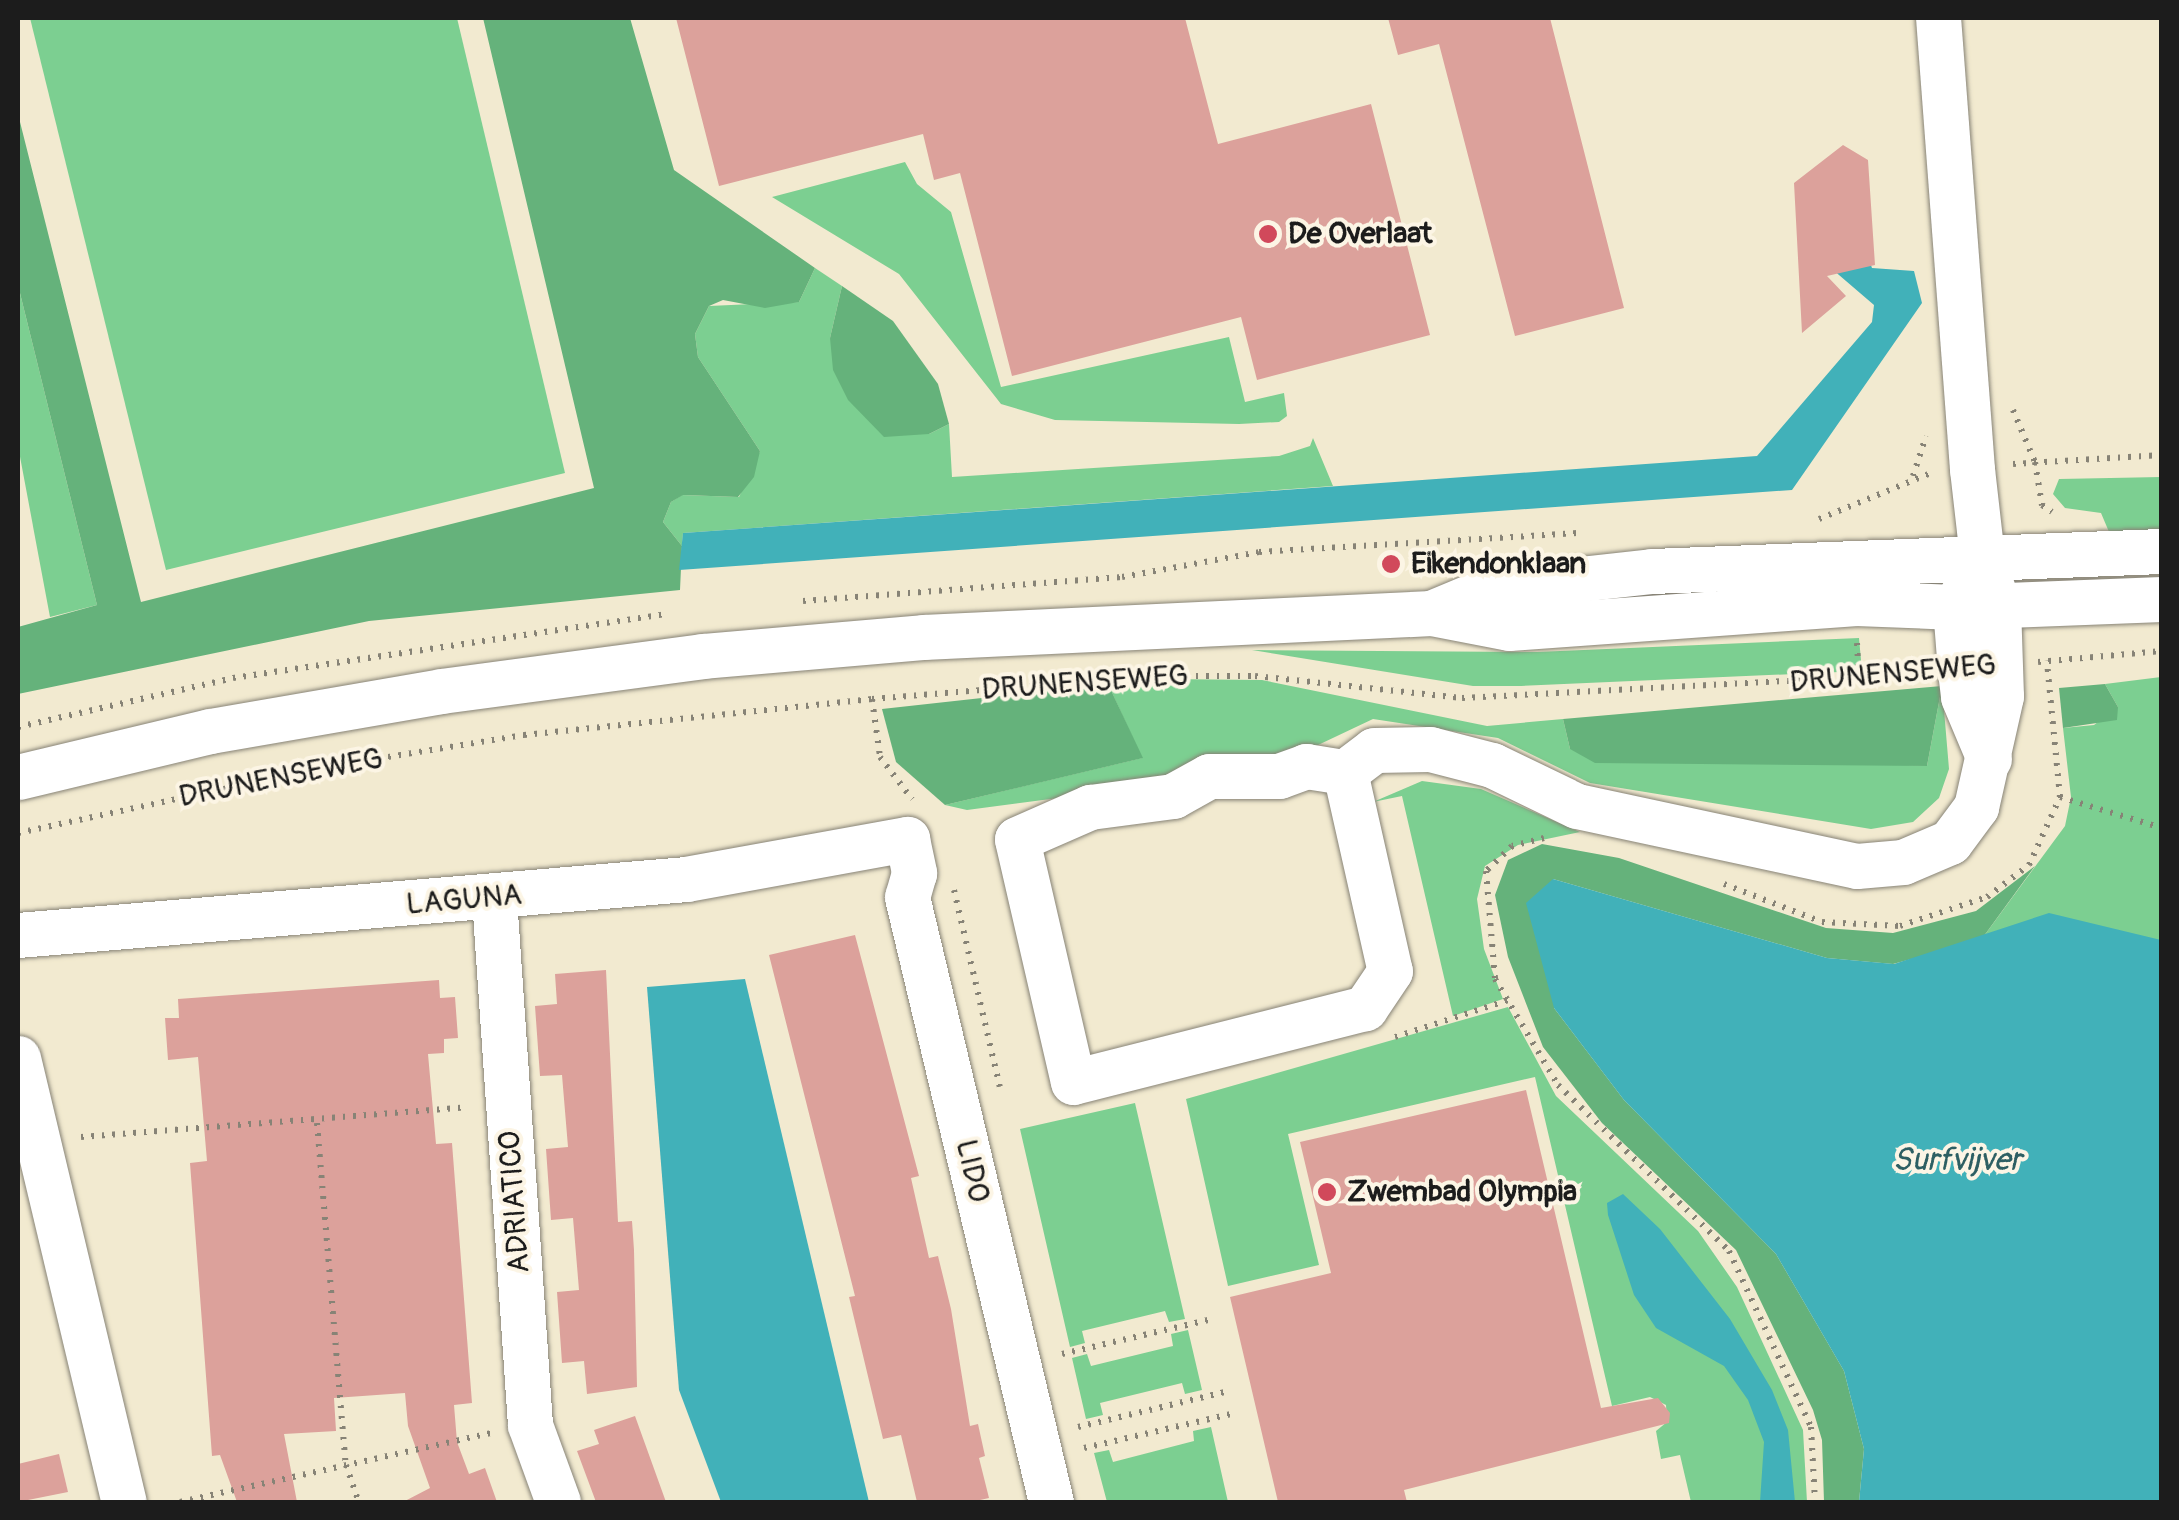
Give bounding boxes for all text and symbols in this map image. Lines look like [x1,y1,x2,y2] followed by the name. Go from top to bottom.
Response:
[1288,216,1432,252] place label: De Overlaat
[1257,223,1279,245] marker: De Overlaat
[1411,546,1586,582] place label: Eikendonklaan
[1380,553,1402,575] marker: Eikendonklaan
[1788,647,1998,701] street label: DRUNENSEWEG
[980,658,1190,708] street label: DRUNENSEWEG
[176,741,386,815] street label: DRUNENSEWEG
[405,877,523,923] street label: LAGUNA
[492,1130,538,1274] street label: ADRIATICO
[947,1136,997,1206] street label: LIDO
[1893,1141,2021,1179] water label: Surfvijver
[1347,1174,1577,1210] place label: Zwembad Olympia
[1316,1181,1338,1203] marker: Zwembad Olympia

